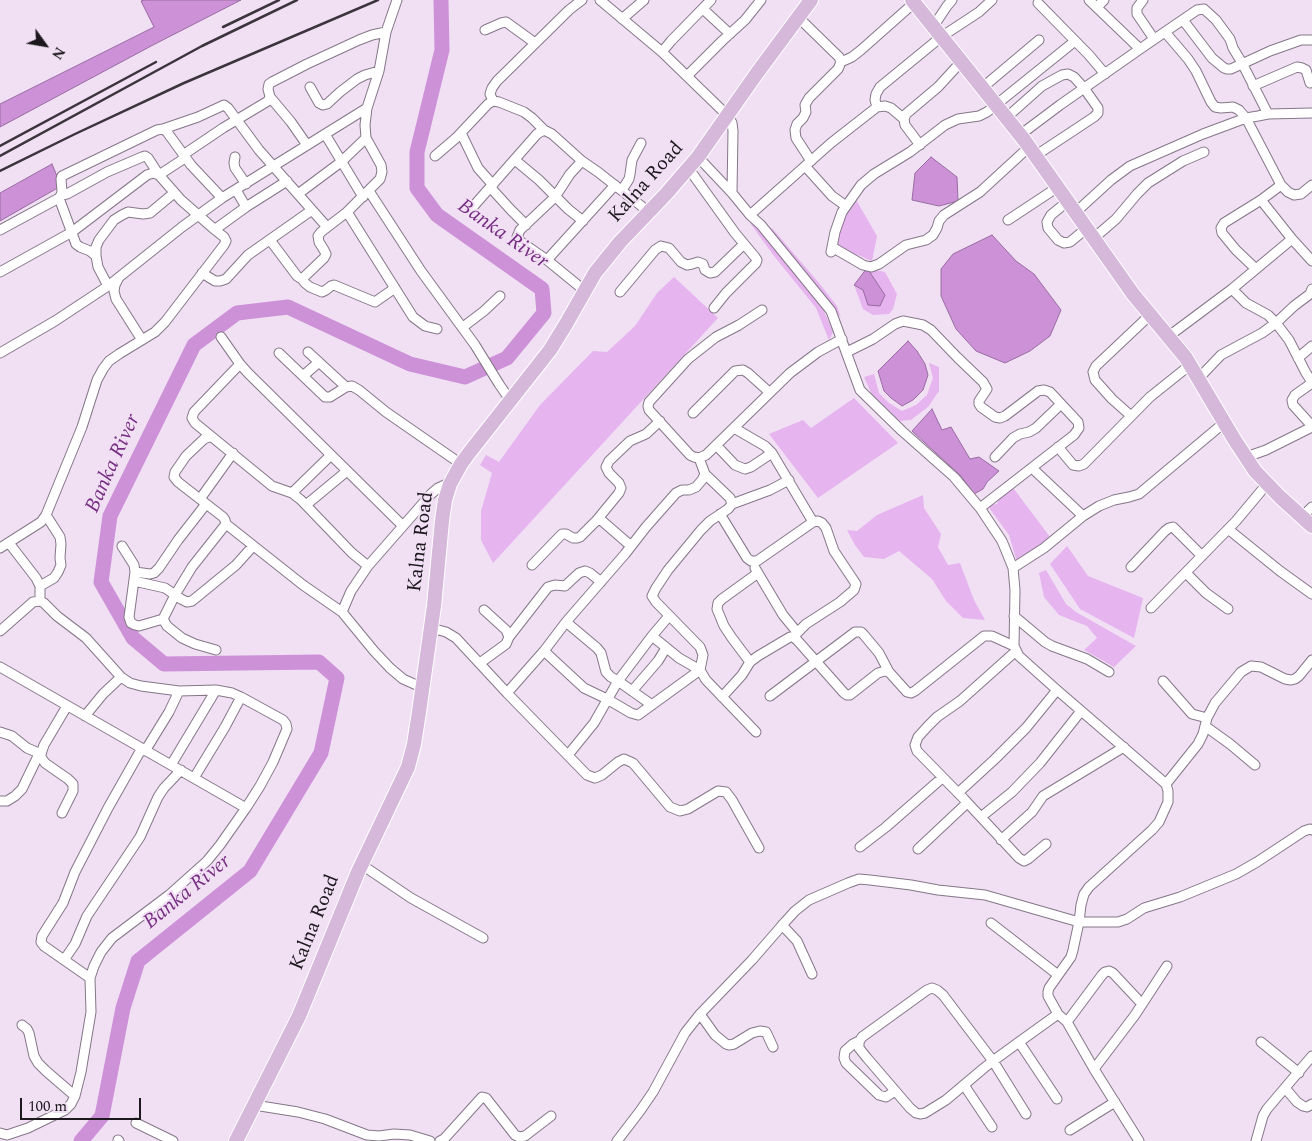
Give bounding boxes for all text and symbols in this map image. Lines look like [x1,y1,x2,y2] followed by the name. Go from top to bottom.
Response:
[20,20,70,70] north arrow
[46,43,70,64] text: N
[604,137,690,229] street label: Kalna Road
[452,195,552,275] water label: Banka River
[81,411,147,517] water label: Banka River
[404,490,440,594] street label: Kalna Road
[139,850,237,936] water label: Banka River
[286,872,346,974] street label: Kalna Road
[22,1088,144,1120] scale bar
[28,1095,67,1118] text: 100 m

